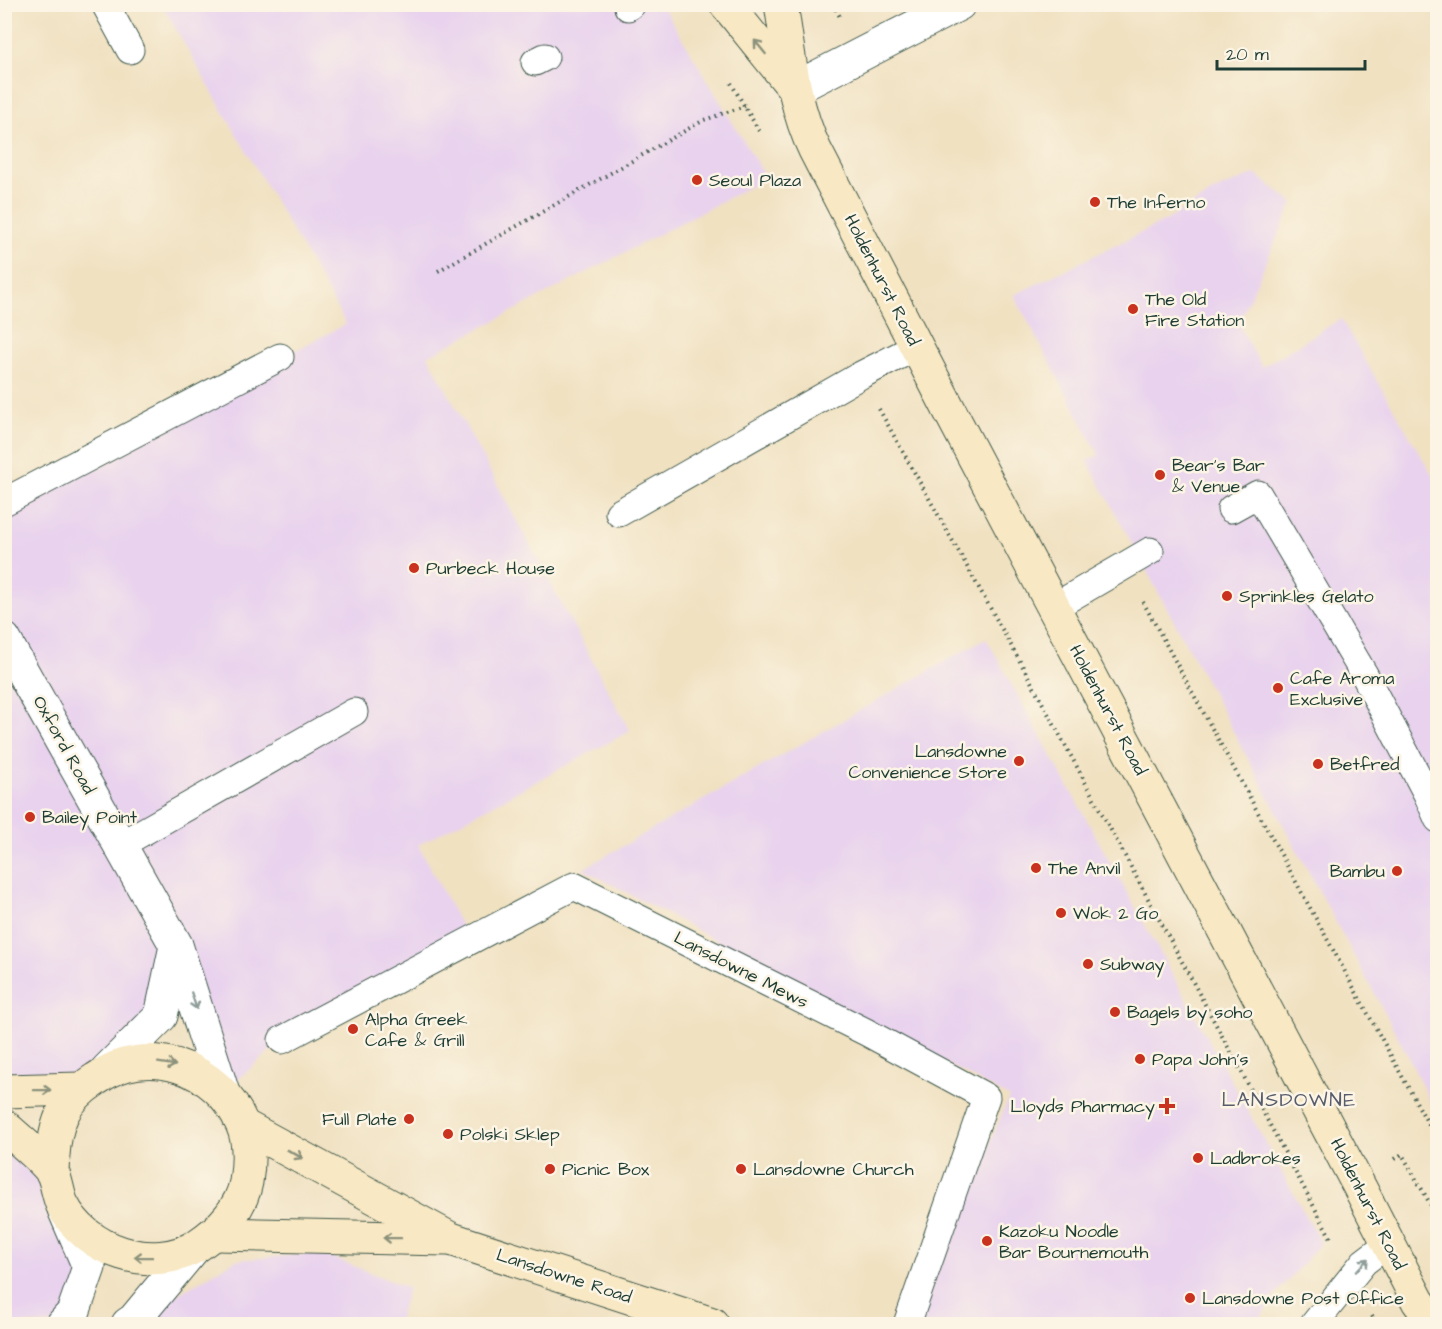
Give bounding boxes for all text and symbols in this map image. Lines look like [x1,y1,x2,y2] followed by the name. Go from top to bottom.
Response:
[1217,33,1366,71] scale bar
[753,39,766,55] one-way arrow
[1226,42,1269,67] text: 20 m
[709,168,801,193] place label: Seoul Plaza
[690,173,704,187] marker: Seoul Plaza
[1107,190,1205,215] place label: The Inferno
[1088,195,1102,209] marker: The Inferno
[838,210,926,350] street label: Holdenhurst Road
[1145,287,1244,333] place label: The Old Fire Station
[1126,302,1140,316] marker: The Old Fire Station
[1172,453,1265,499] place label: Bear's Bar & Venue
[1153,468,1167,482] marker: Bear's Bar & Venue
[426,556,555,581] place label: Purbeck House
[407,561,421,575] marker: Purbeck House
[1239,584,1374,609] place label: Sprinkles Gelato
[1220,589,1234,603] marker: Sprinkles Gelato
[1063,640,1153,780] street label: Holdenhurst Road
[1290,666,1394,712] place label: Cafe Aroma Exclusive
[1271,681,1285,695] marker: Cafe Aroma Exclusive
[27,691,101,799] street label: Oxford Road
[849,739,1007,785] place label: Lansdowne Convenience Store
[1330,752,1399,777] place label: Betfred
[1012,754,1026,768] marker: Lansdowne Convenience Store
[1311,757,1325,771] marker: Betfred
[42,805,138,831] place label: Bailey Point
[23,810,37,824] marker: Bailey Point
[1048,856,1121,881] place label: The Anvil
[1330,859,1385,884] place label: Bambu
[1029,861,1043,875] marker: The Anvil
[1390,864,1404,878] marker: Bambu
[1073,901,1158,926] place label: Wok 2 Go
[1054,906,1068,920] marker: Wok 2 Go
[670,925,812,1015] street label: Lansdowne Mews
[1100,952,1165,978] place label: Subway
[1081,957,1095,971] marker: Subway
[189,991,200,1010] one-way arrow
[1127,1000,1252,1026] place label: Bagels by soho
[1108,1005,1122,1019] marker: Bagels by soho
[365,1007,468,1053] place label: Alpha Greek Cafe & Grill
[346,1022,360,1036] marker: Alpha Greek Cafe & Grill
[1152,1047,1249,1072] place label: Papa John's
[1133,1052,1147,1066] marker: Papa John's
[157,1058,176,1069] one-way arrow
[32,1084,52,1096] one-way arrow
[1221,1086,1357,1114] district label: LANSDOWNE
[1010,1094,1155,1120] place label: Lloyds Pharmacy
[1160,1099,1174,1113] marker: Lloyds Pharmacy
[322,1107,397,1132] place label: Full Plate
[402,1112,416,1126] marker: Full Plate
[460,1122,560,1147] place label: Polski Sklep
[441,1127,455,1141] marker: Polski Sklep
[1324,1134,1412,1274] street label: Holdenhurst Road
[1210,1146,1301,1171] place label: Ladbrokes
[286,1148,303,1160] one-way arrow
[1191,1151,1205,1165] marker: Ladbrokes
[562,1157,650,1182] place label: Picnic Box
[753,1157,914,1182] place label: Lansdowne Church
[543,1162,557,1176] marker: Picnic Box
[734,1162,748,1176] marker: Lansdowne Church
[999,1219,1148,1265] place label: Kazoku Noodle Bar Bournemouth
[383,1232,403,1244] one-way arrow
[980,1234,994,1248] marker: Kazoku Noodle Bar Bournemouth
[493,1242,635,1310] street label: Lansdowne Road
[133,1251,153,1262] one-way arrow
[1355,1258,1370,1273] one-way arrow
[1202,1286,1404,1311] place label: Lansdowne Post Office
[1183,1291,1197,1305] marker: Lansdowne Post Office

